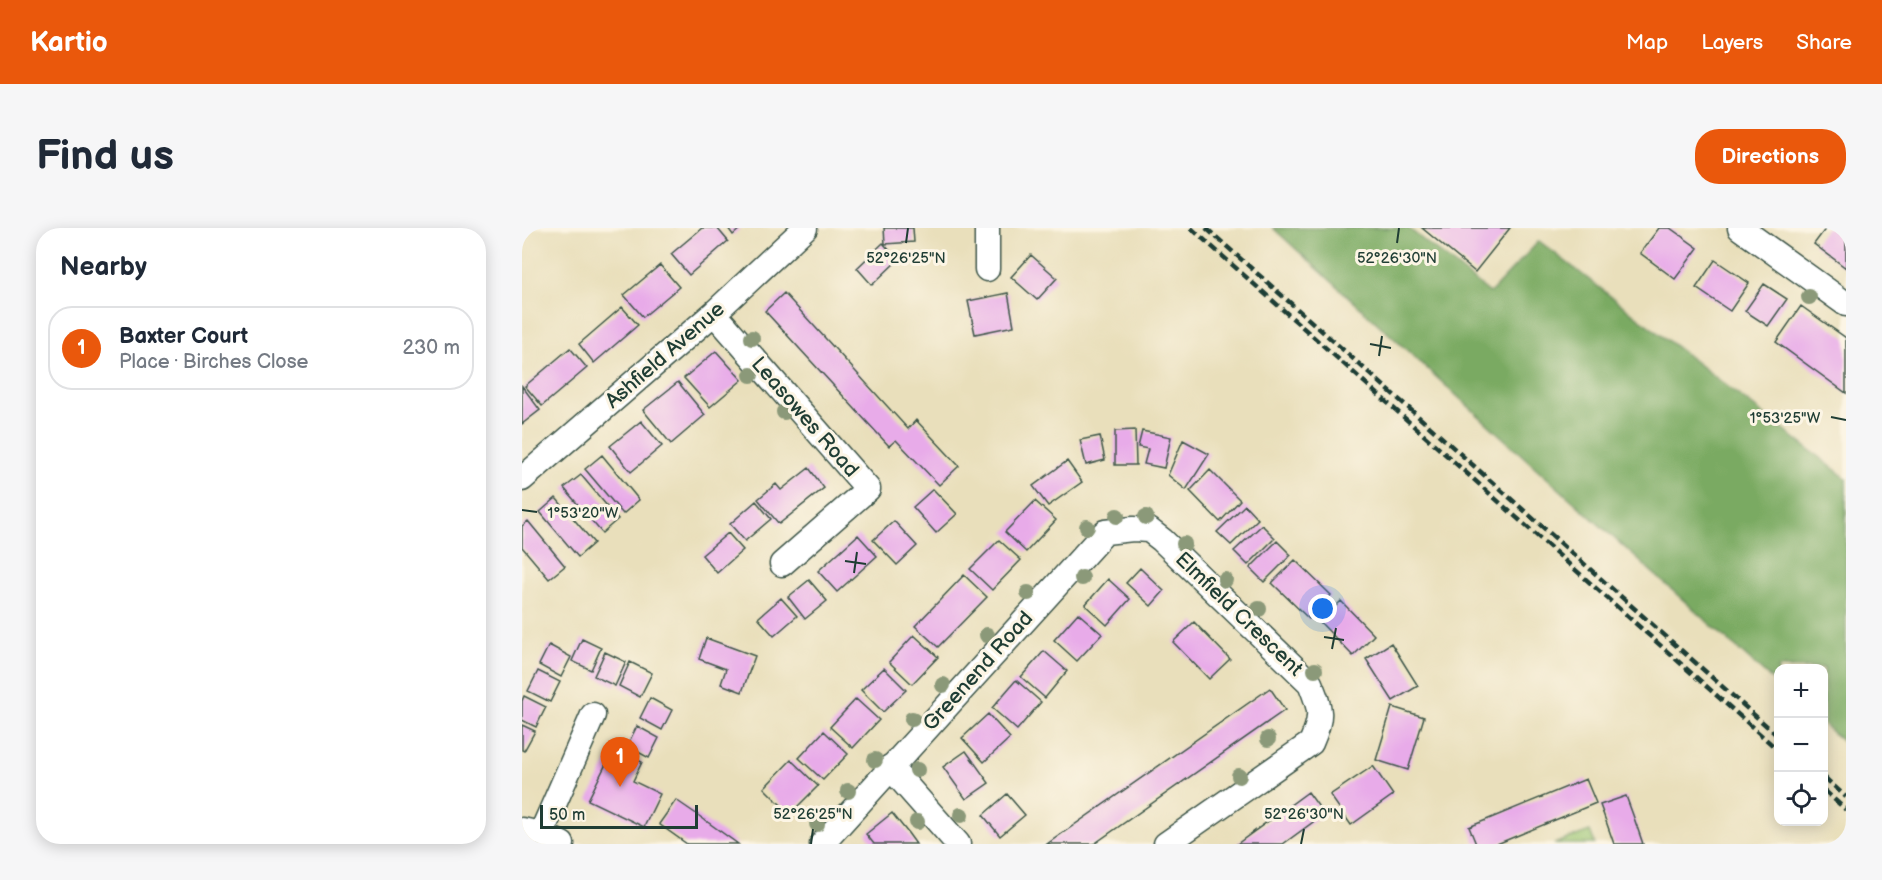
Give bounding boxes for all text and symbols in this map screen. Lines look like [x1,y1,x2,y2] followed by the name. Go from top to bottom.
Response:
[30,26,108,59] text: Kartio
[1626,30,1668,55] text: Map
[1701,30,1763,55] text: Layers
[1796,30,1852,55] text: Share
[1695,129,1846,184] button: Directions
[36,131,174,182] text: Find us
[866,249,946,268] text: 52°26'25"N
[1357,249,1437,268] text: 52°26'30"N
[60,252,147,283] text: Nearby
[600,297,730,413] street label: Ashfield Avenue
[119,323,248,350] text: Baxter Court
[77,336,86,360] text: 1
[403,336,460,360] text: 230 m
[119,350,308,374] text: Place · Birches Close
[746,352,864,482] street label: Leasowes Road
[1750,409,1821,428] text: 1°53'25"W
[548,504,619,523] text: 1°53'20"W
[1170,547,1308,682] street label: Elmfield Crescent
[1308,594,1337,623] your location
[918,606,1038,736] street label: Greenend Road
[1774,664,1828,826] map controls
[1774,664,1828,718] button: +
[1774,718,1828,772] button: −
[600,738,640,787] pin: 1
[1774,772,1828,826] button: locate
[540,802,698,830] scale bar
[773,805,853,824] text: 52°26'25"N
[1264,805,1344,824] text: 52°26'30"N
[549,806,585,825] text: 50 m

